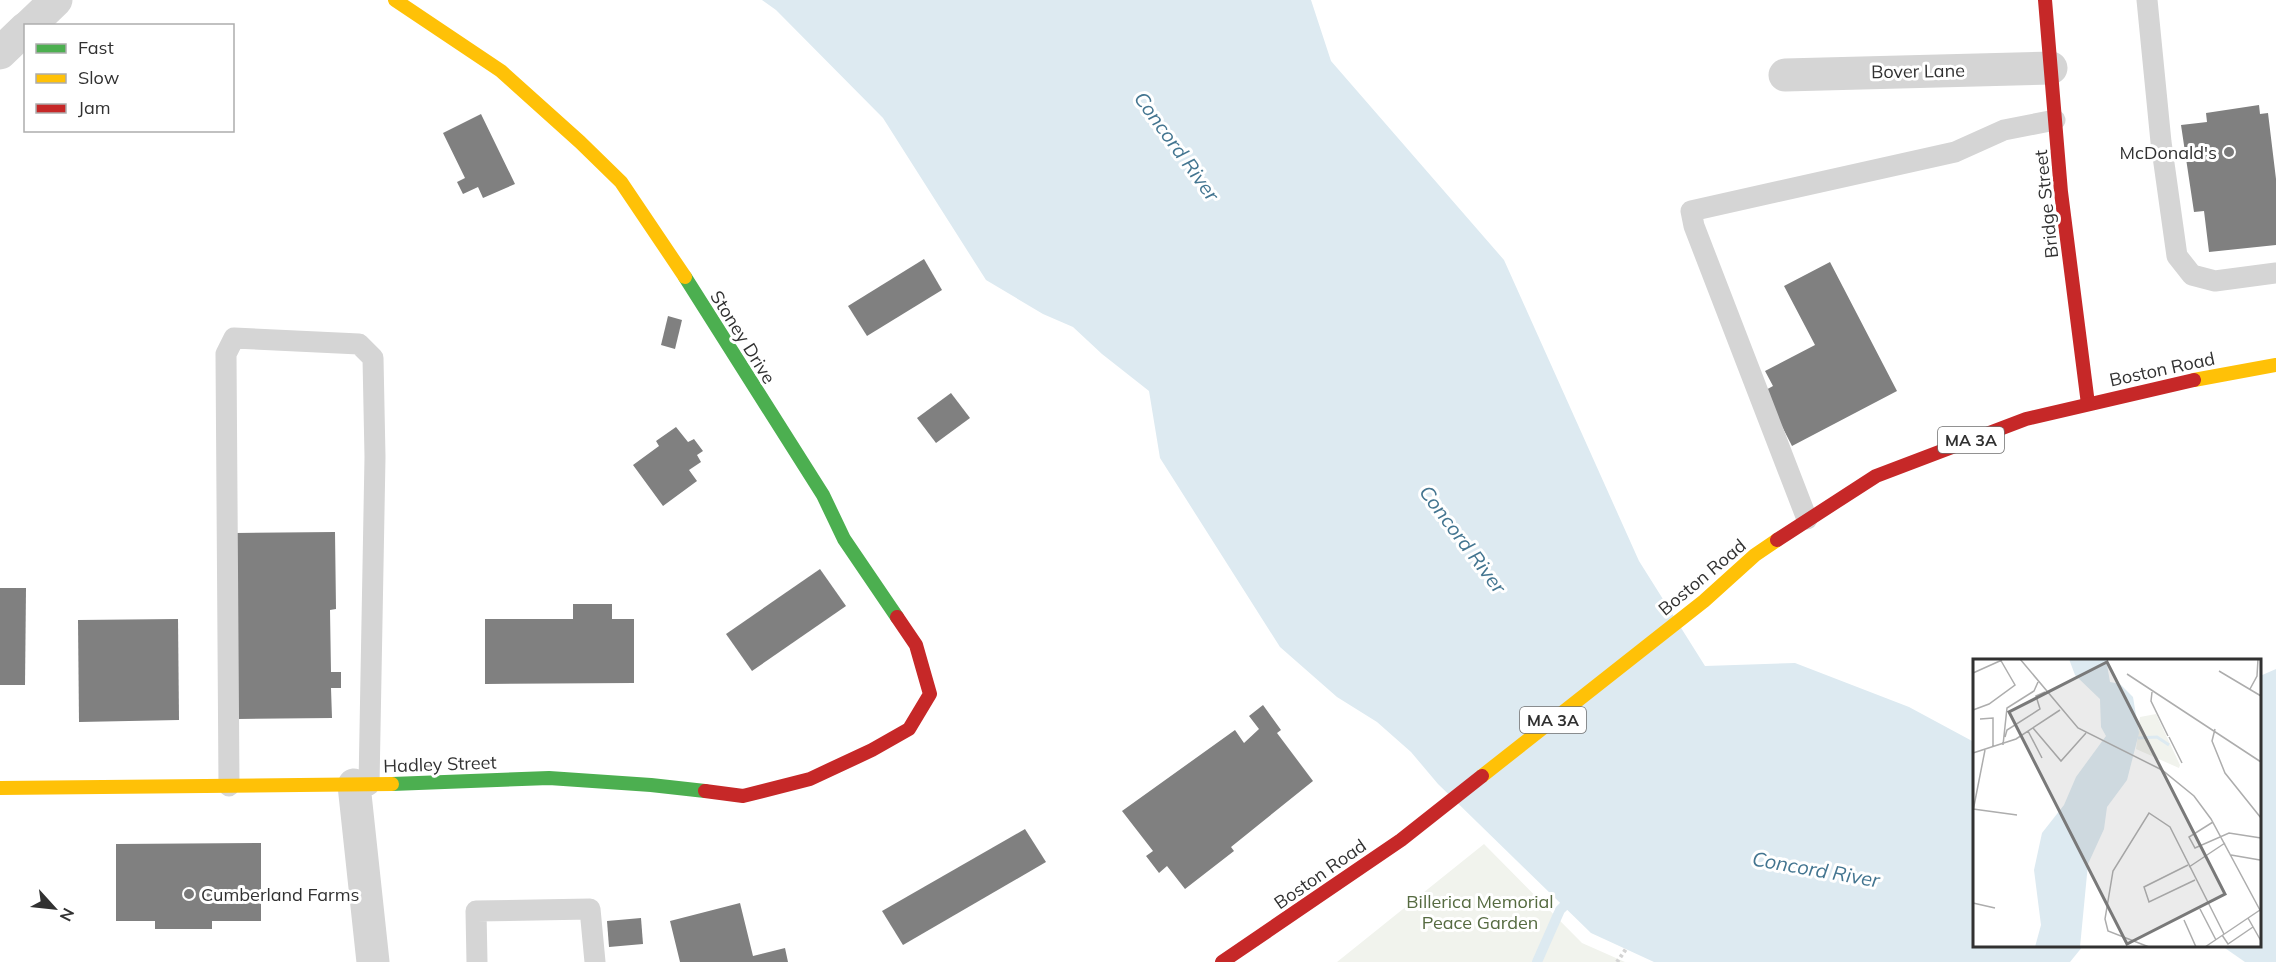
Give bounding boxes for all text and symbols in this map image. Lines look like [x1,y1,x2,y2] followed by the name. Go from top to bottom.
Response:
[24,24,234,132] legend
[78,36,114,59] text: Fast
[1871,59,1965,83] street label: Bover Lane
[78,66,120,89] text: Slow
[1129,87,1225,206] water label: Concord River
[78,96,111,119] text: Jam
[2120,141,2217,164] place label: McDonald's
[2222,145,2236,159] marker: McDonald's
[2029,149,2063,259] street label: Bridge Street
[705,286,781,388] street label: Stoney Drive
[2107,347,2217,391] street label: Boston Road
[1938,427,2004,453] road number: MA 3A
[1414,480,1512,599] water label: Concord River
[1654,534,1750,620] street label: Boston Road
[1973,659,2261,947] inset map
[1520,707,1586,733] road number: MA 3A
[383,751,497,777] street label: Hadley Street
[1269,834,1371,914] street label: Boston Road
[1750,846,1882,893] water label: Concord River
[24,878,84,938] north arrow
[201,883,359,906] place label: Cumberland Farms
[182,887,196,901] marker: Cumberland Farms
[1406,890,1554,934] park label: Billerica Memorial Peace Garden
[56,905,79,925] text: N

